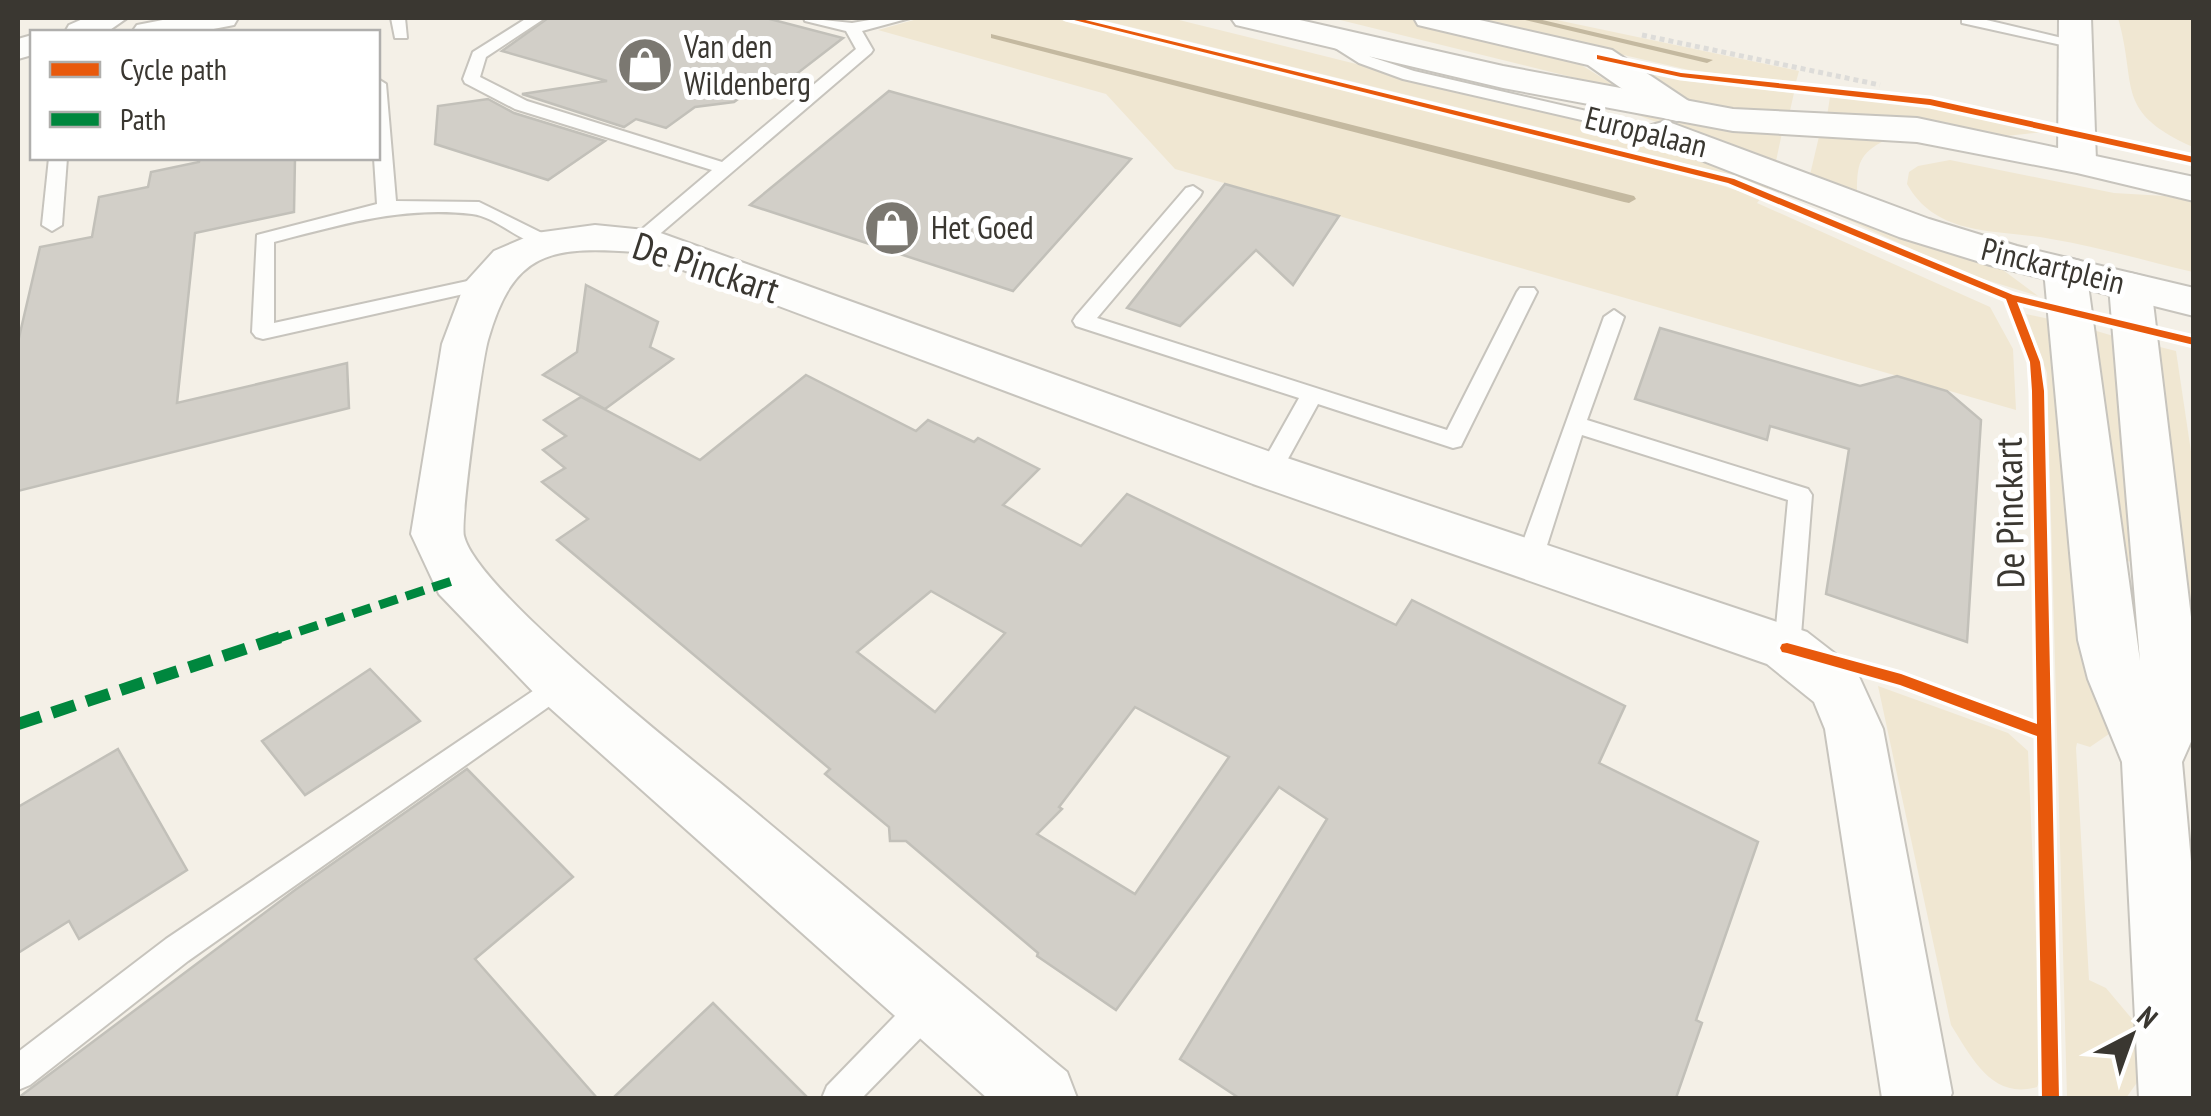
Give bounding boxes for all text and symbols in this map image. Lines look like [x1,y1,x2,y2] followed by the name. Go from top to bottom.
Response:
[683,25,811,104] place label: Van den Wildenberg
[30,30,380,160] legend
[615,35,675,95] shop icon: Van den Wildenberg
[120,49,227,88] text: Cycle path
[1581,96,1712,166] street label: Europalaan
[120,99,166,138] text: Path
[862,198,922,258] shop icon: Het Goed
[931,206,1034,248] place label: Het Goed
[627,220,786,313] street label: De Pinckart
[1977,227,2129,303] street label: Pinckartplein
[1983,437,2034,589] street label: De Pinckart
[2081,986,2181,1086] north arrow
[2130,998,2166,1036] text: N

